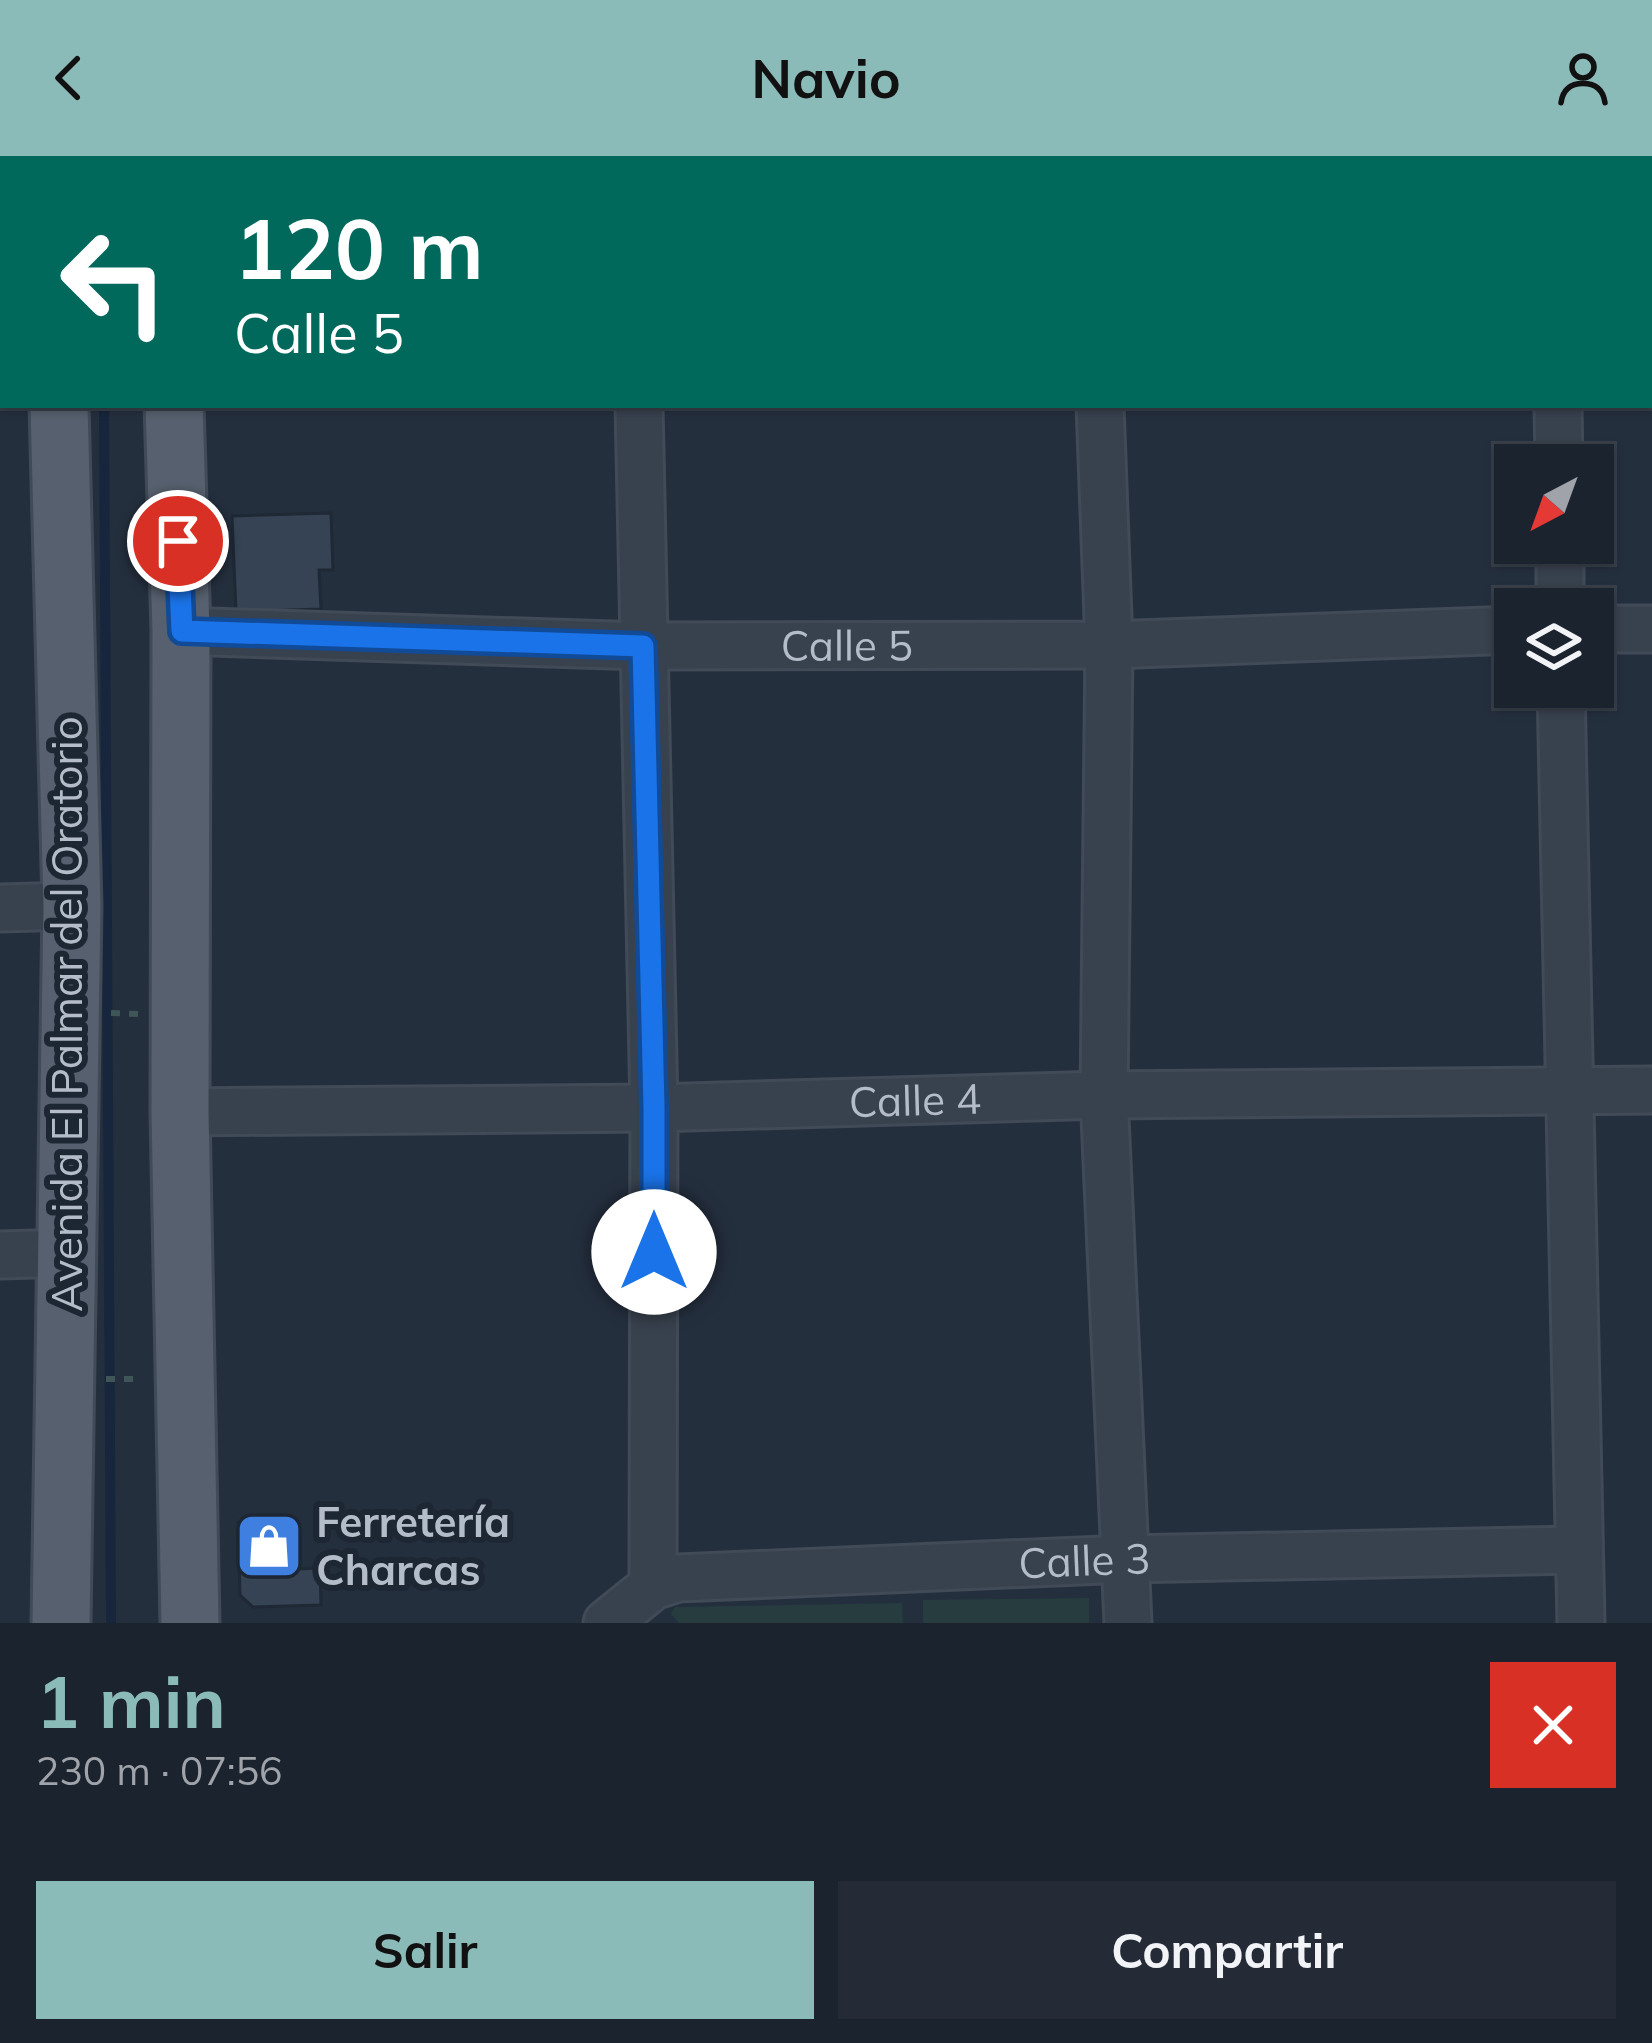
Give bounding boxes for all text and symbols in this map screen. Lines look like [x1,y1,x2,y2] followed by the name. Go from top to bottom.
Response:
[751,44,901,112] text: Navio
[36,45,102,111] icon: back
[1550,45,1616,111] icon: person
[234,195,484,300] text: 120 m
[36,204,192,360] icon: left
[234,299,404,367] text: Calle 5
[1494,444,1614,564] north arrow
[1494,444,1614,708] map controls
[127,490,229,592] pin
[145,508,211,574] icon: arrive
[1494,588,1614,708] button: layers
[781,618,913,672] street label: Calle 5
[40,716,93,1312] street label: Avenida El Palmar del Oratorio
[848,1072,982,1128] street label: Calle 4
[591,1189,717,1315] position arrow
[316,1495,510,1596] place label: Ferretería Charcas
[234,1511,304,1581] shop icon: Ferretería Charcas
[1017,1532,1151,1590] street label: Calle 3
[36,1656,226,1746] text: 1 min
[1490,1662,1616,1788] button: close
[36,1746,282,1795] text: 230 m · 07:56
[36,1881,814,2019] button: Salir
[838,1881,1616,2019] button: Compartir

